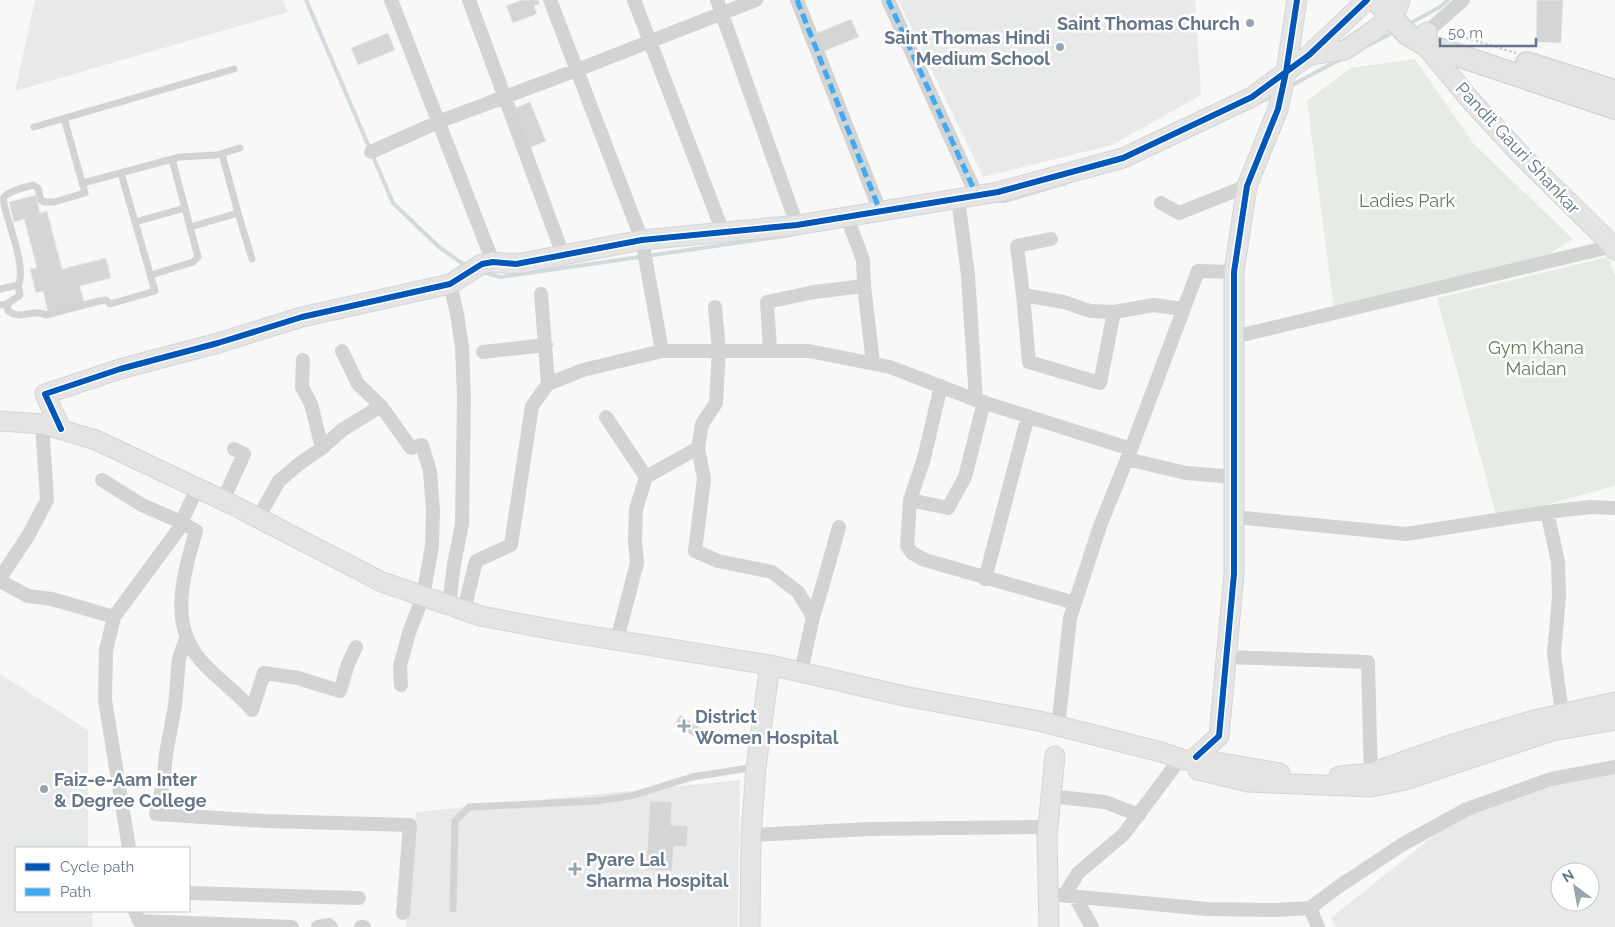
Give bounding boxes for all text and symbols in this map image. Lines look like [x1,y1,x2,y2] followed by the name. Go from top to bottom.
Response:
[1057,13,1240,34] place label: Saint Thomas Church
[1440,15,1536,47] scale bar
[1244,17,1256,29] marker: Saint Thomas Church
[1448,24,1483,42] text: 50 m
[884,27,1050,69] place label: Saint Thomas Hindi Medium School
[1054,41,1066,53] marker: Saint Thomas Hindi Medium School
[1451,78,1585,219] street label: Pandit Gauri Shankar
[1359,190,1455,211] park label: Ladies Park
[1488,337,1584,379] park label: Gym Khana Maidan
[695,706,839,748] place label: District Women Hospital
[677,719,691,733] marker: District Women Hospital
[54,769,207,811] place label: Faiz-e-Aam Inter & Degree College
[38,783,50,795] marker: Faiz-e-Aam Inter & Degree College
[15,847,190,912] legend
[586,849,729,891] place label: Pyare Lal Sharma Hospital
[60,858,134,876] text: Cycle path
[568,862,582,876] marker: Pyare Lal Sharma Hospital
[1550,862,1600,912] north arrow
[1559,866,1577,886] text: N
[60,883,91,901] text: Path

